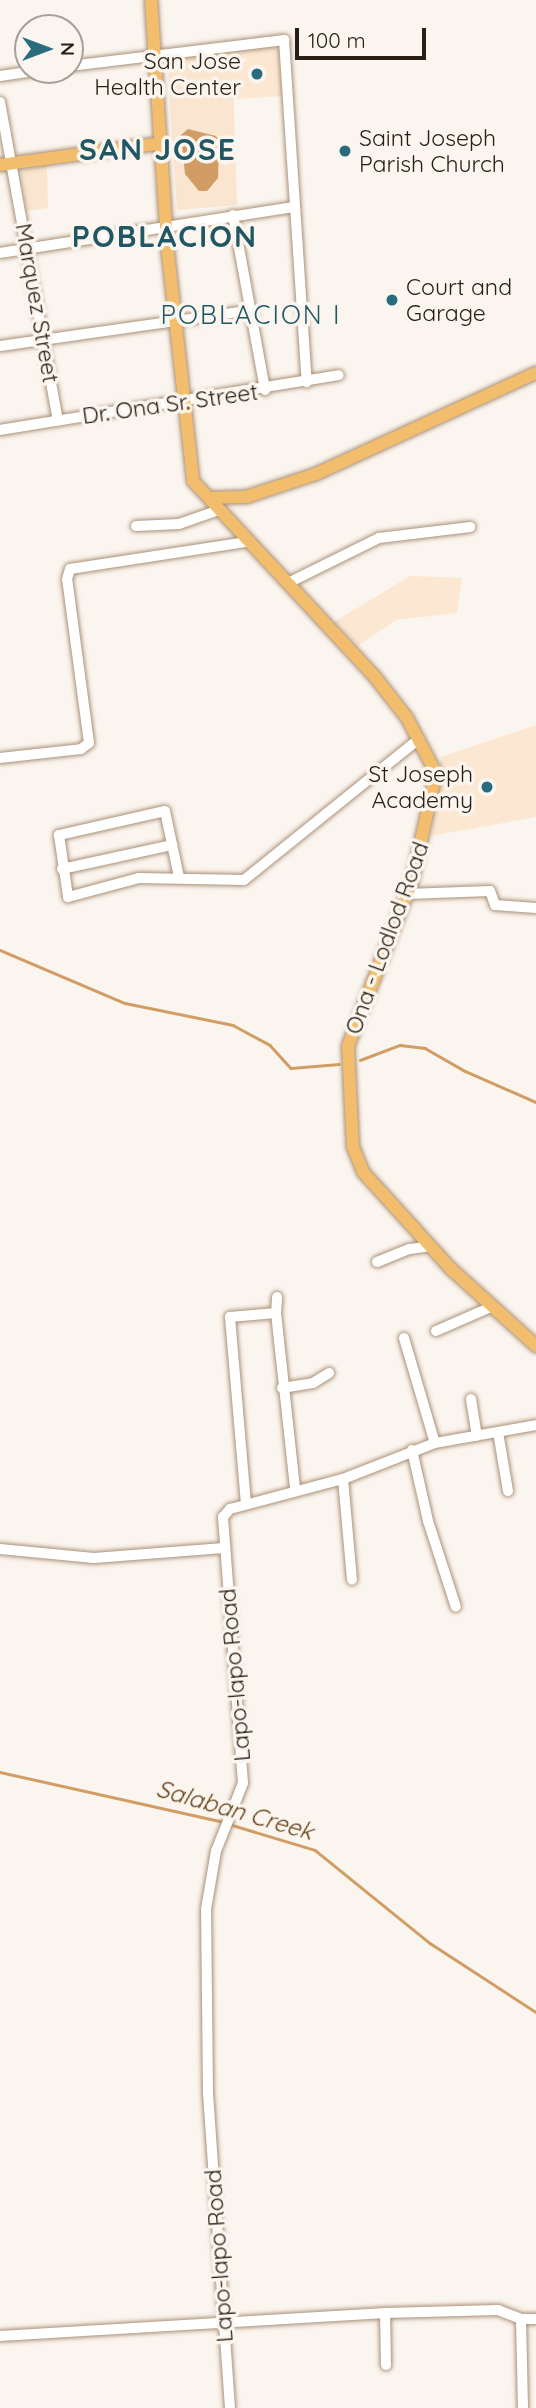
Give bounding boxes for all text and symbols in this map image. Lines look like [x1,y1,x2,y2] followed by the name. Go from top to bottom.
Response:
[14,14,84,84] north arrow
[298,14,429,58] scale bar
[308,27,366,53] text: 100 m
[56,42,80,56] text: N
[94,47,241,101] place label: San Jose Health Center
[247,64,267,84] marker: San Jose Health Center
[359,124,505,178] place label: Saint Joseph Parish Church
[80,131,236,167] district label: SAN JOSE
[337,143,353,159] marker: Saint Joseph Parish Church
[73,218,257,254] district label: POBLACION
[9,221,65,385] street label: Marquez Street
[406,273,512,327] place label: Court and Garage
[384,292,400,308] marker: Court and Garage
[162,299,340,331] district label: POBLACION I
[80,378,260,430] street label: Dr. Ona Sr. Street
[368,760,473,814] place label: St Joseph Academy
[479,779,495,795] marker: St Joseph Academy
[339,838,435,1038] street label: Ona - Lodlod Road
[214,1587,256,1763] street label: Lapo-lapo Road
[153,1774,317,1846] water label: Salaban Creek
[199,2169,239,2343] street label: Lapo-lapo Road

